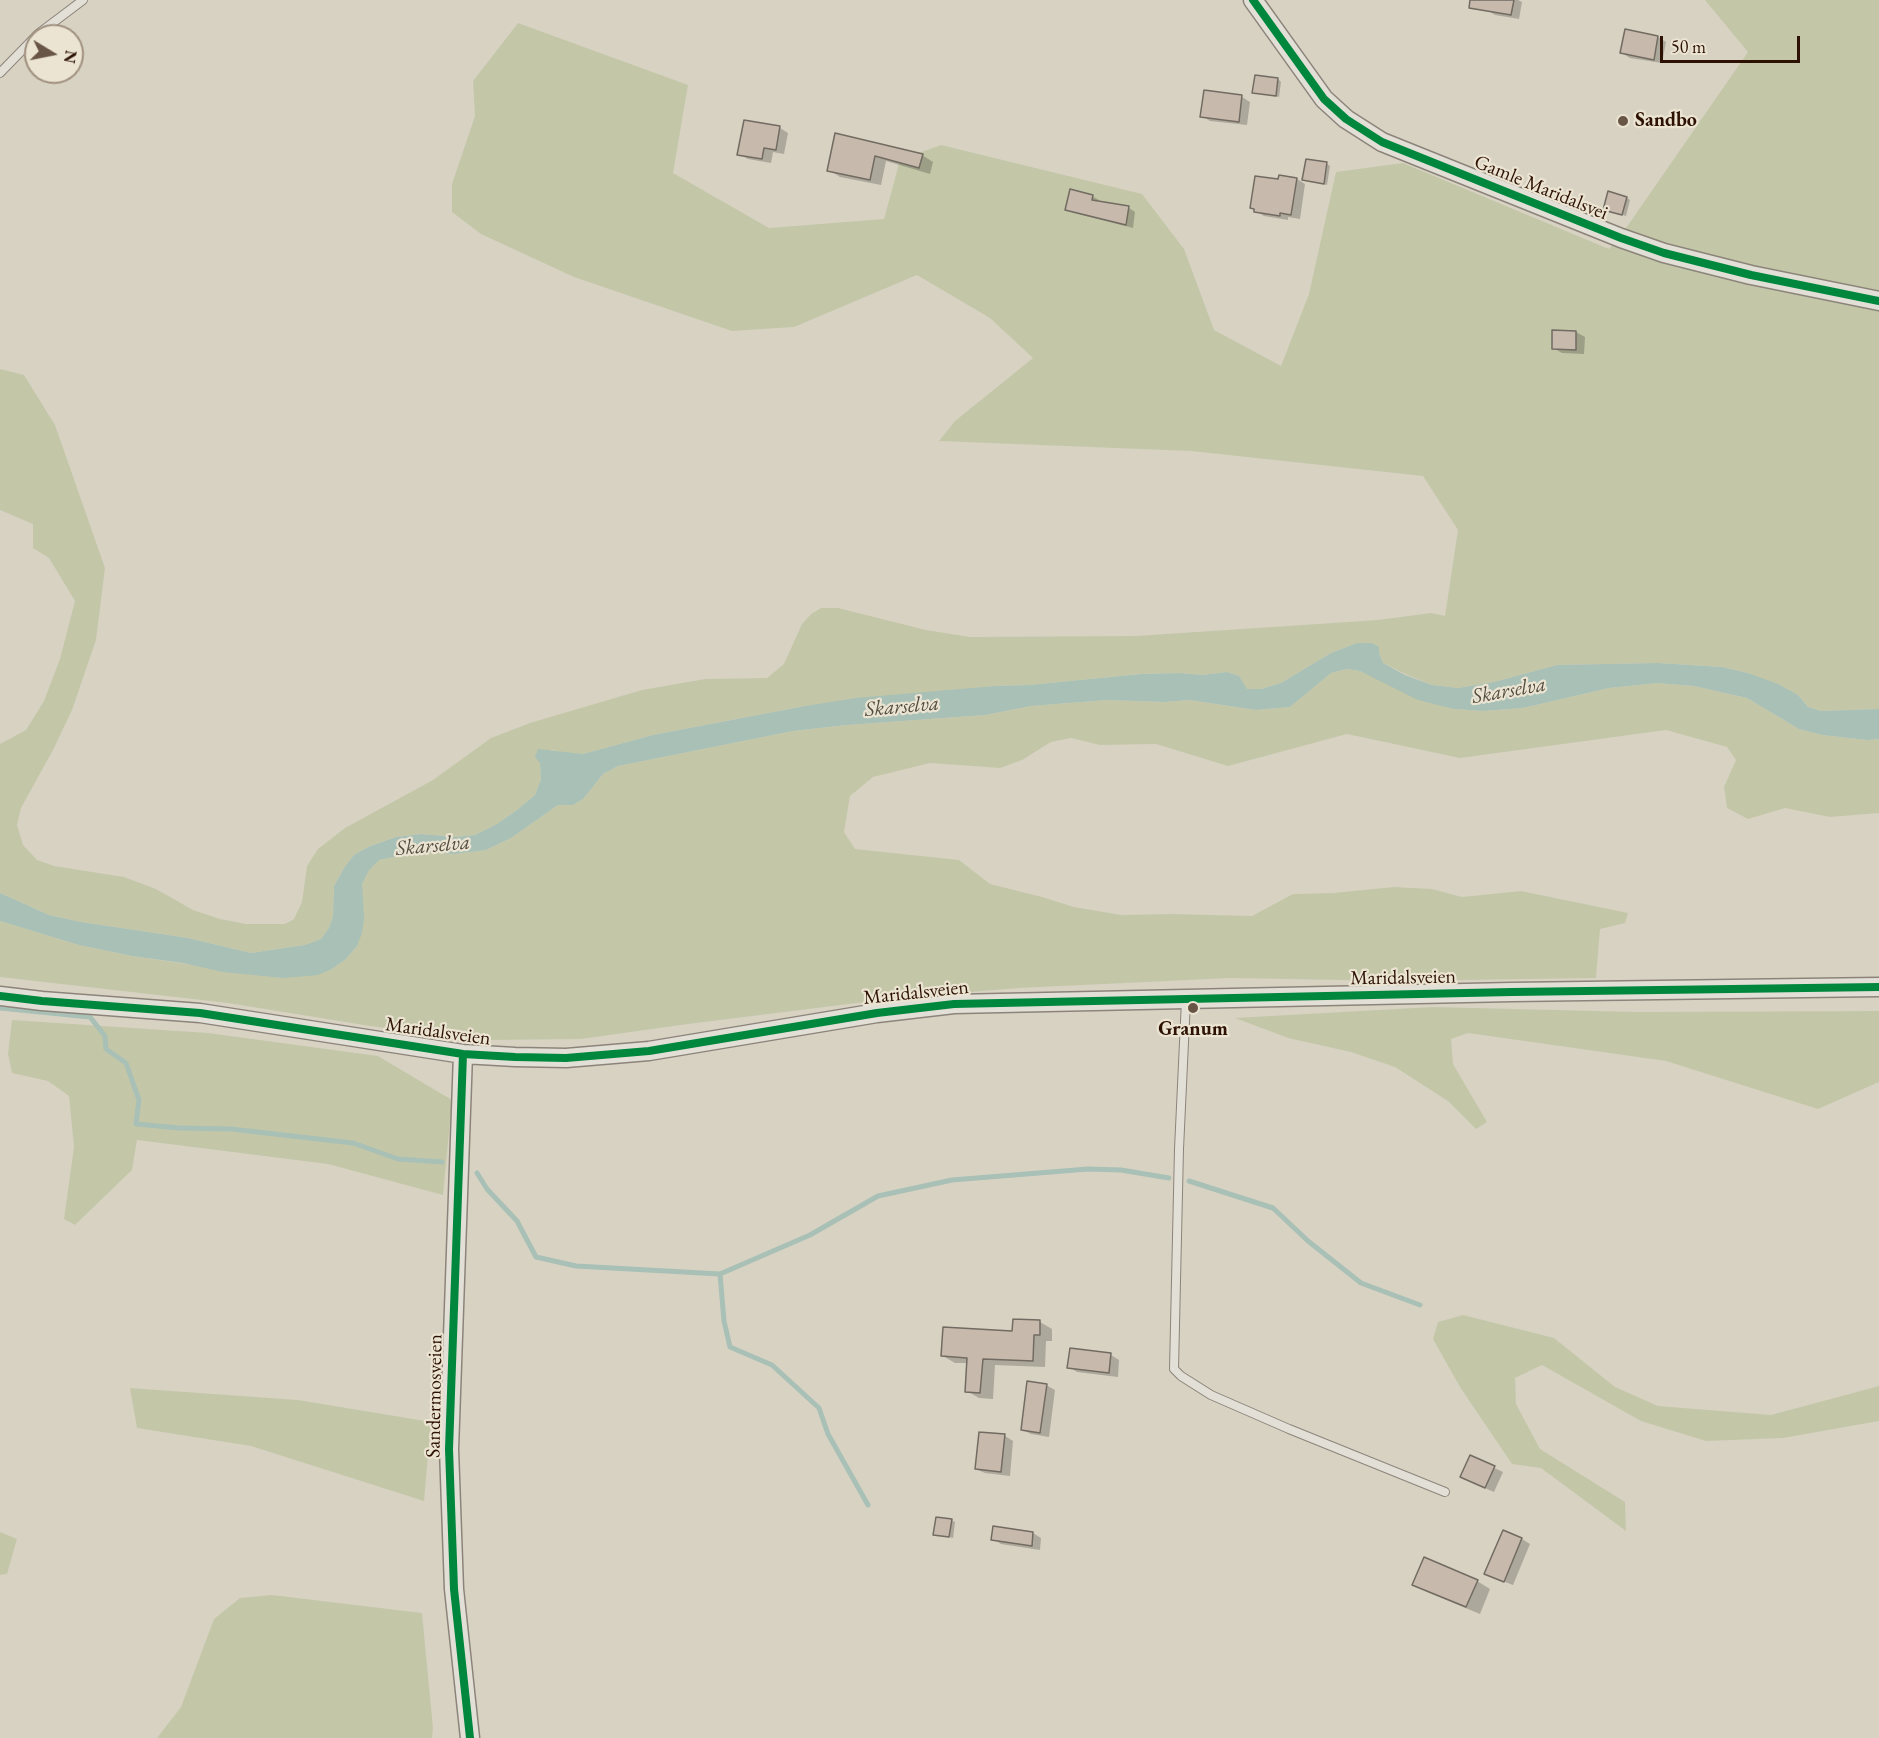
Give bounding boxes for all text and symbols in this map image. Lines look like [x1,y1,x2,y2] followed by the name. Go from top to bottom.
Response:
[24,24,84,84] north arrow
[1663,24,1802,62] scale bar
[1671,35,1706,58] text: 50 m
[59,49,82,65] text: N
[1635,109,1697,133] place label: Sandbo
[1616,114,1630,128] marker: Sandbo
[1471,150,1611,226] street label: Gamle Maridalsvei
[1470,672,1548,710] water label: Skarselva
[864,691,940,723] water label: Skarselva
[395,830,471,862] water label: Skarselva
[1350,965,1456,991] street label: Maridalsveien
[862,976,970,1010] street label: Maridalsveien
[1186,1001,1200,1015] marker: Granum
[384,1013,492,1051] street label: Maridalsveien
[1158,1018,1228,1042] place label: Granum
[422,1334,448,1458] street label: Sandermosveien

